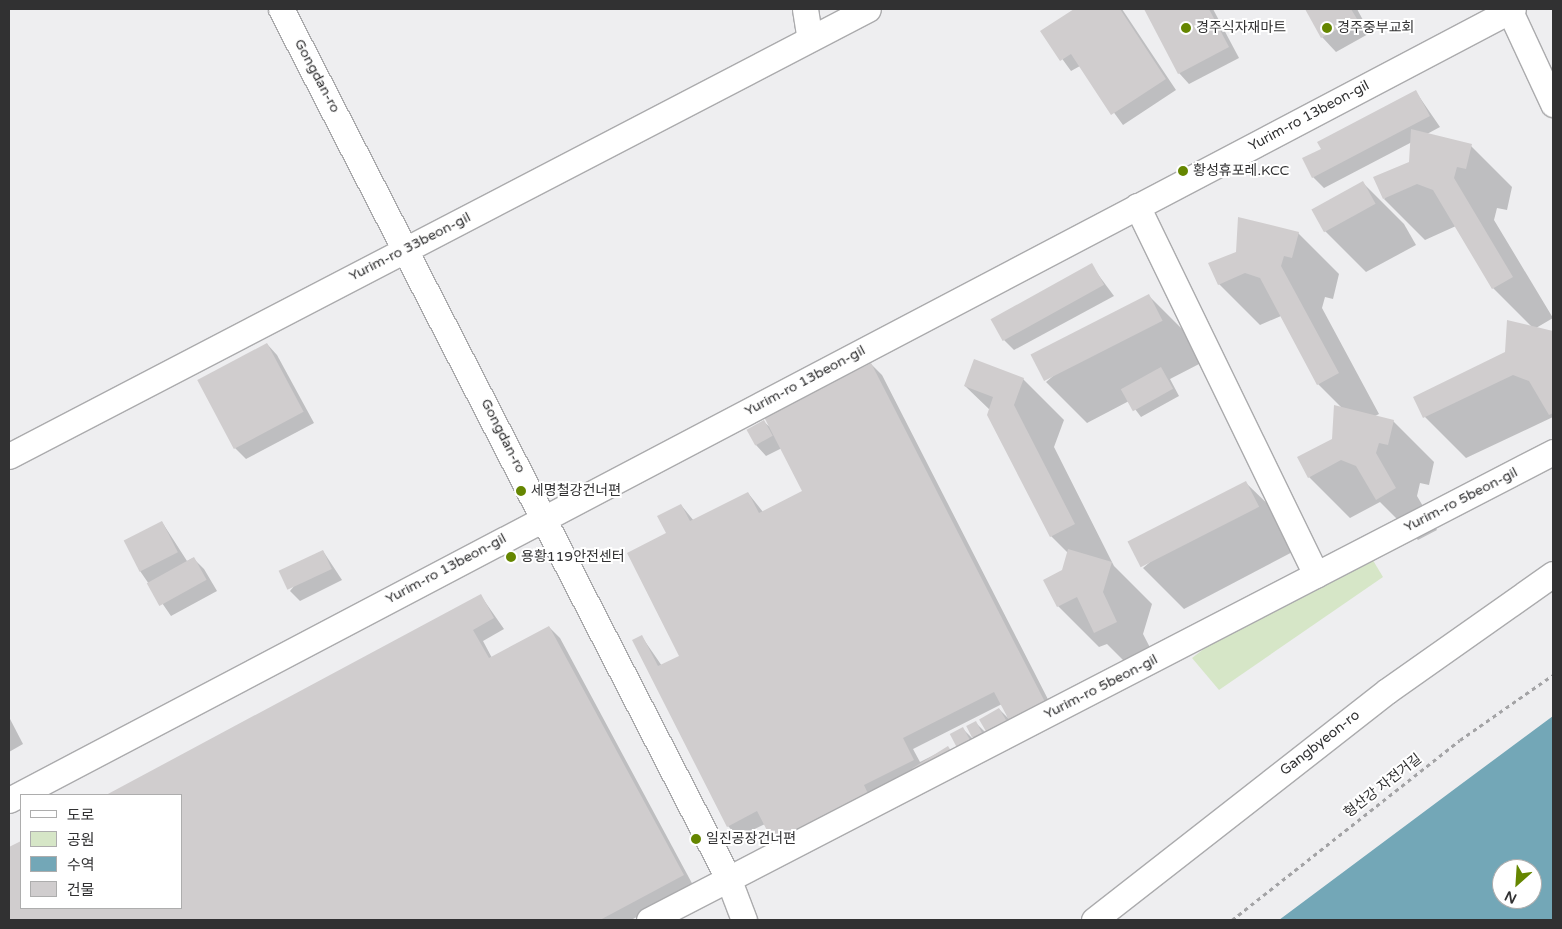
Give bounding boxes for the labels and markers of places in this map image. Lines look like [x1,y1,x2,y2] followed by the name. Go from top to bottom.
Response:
[1196,20,1286,36] place label: 경주식자재마트
[1337,20,1414,36] place label: 경주중부교회
[1180,22,1192,34] marker: 경주식자재마트
[1321,22,1333,34] marker: 경주중부교회
[1193,163,1289,179] place label: 황성휴포레.KCC
[1177,165,1189,177] marker: 황성휴포레.KCC
[531,483,621,499] place label: 세명철강건너편
[515,485,527,497] marker: 세명철강건너편
[521,549,625,565] place label: 용황119안전센터
[505,551,517,563] marker: 용황119안전센터
[706,831,796,847] place label: 일진공장건너편
[690,833,702,845] marker: 일진공장건너편

